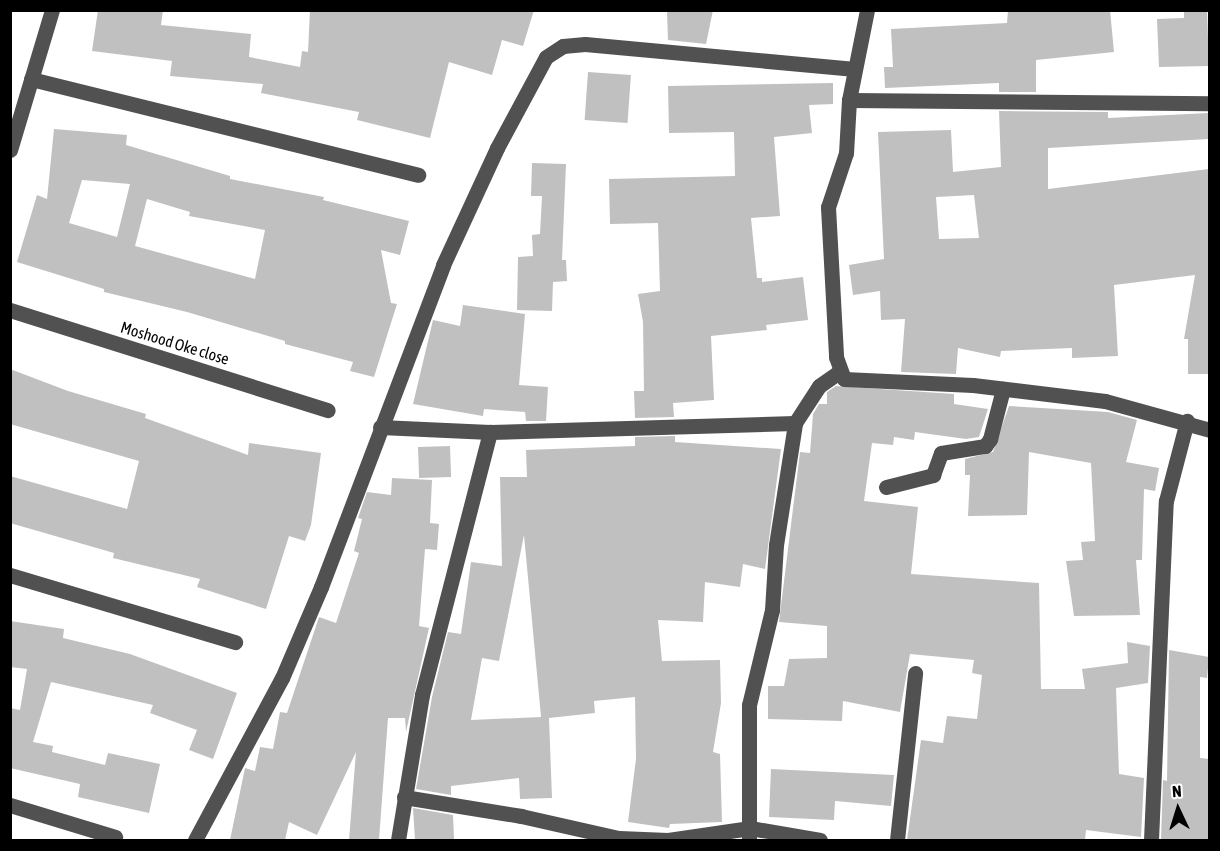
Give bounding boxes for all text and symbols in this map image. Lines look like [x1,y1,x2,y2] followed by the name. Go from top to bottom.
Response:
[118,317,232,369] street label: Moshood Oke close
[1148,779,1208,839] north arrow
[1171,782,1182,800] text: N

